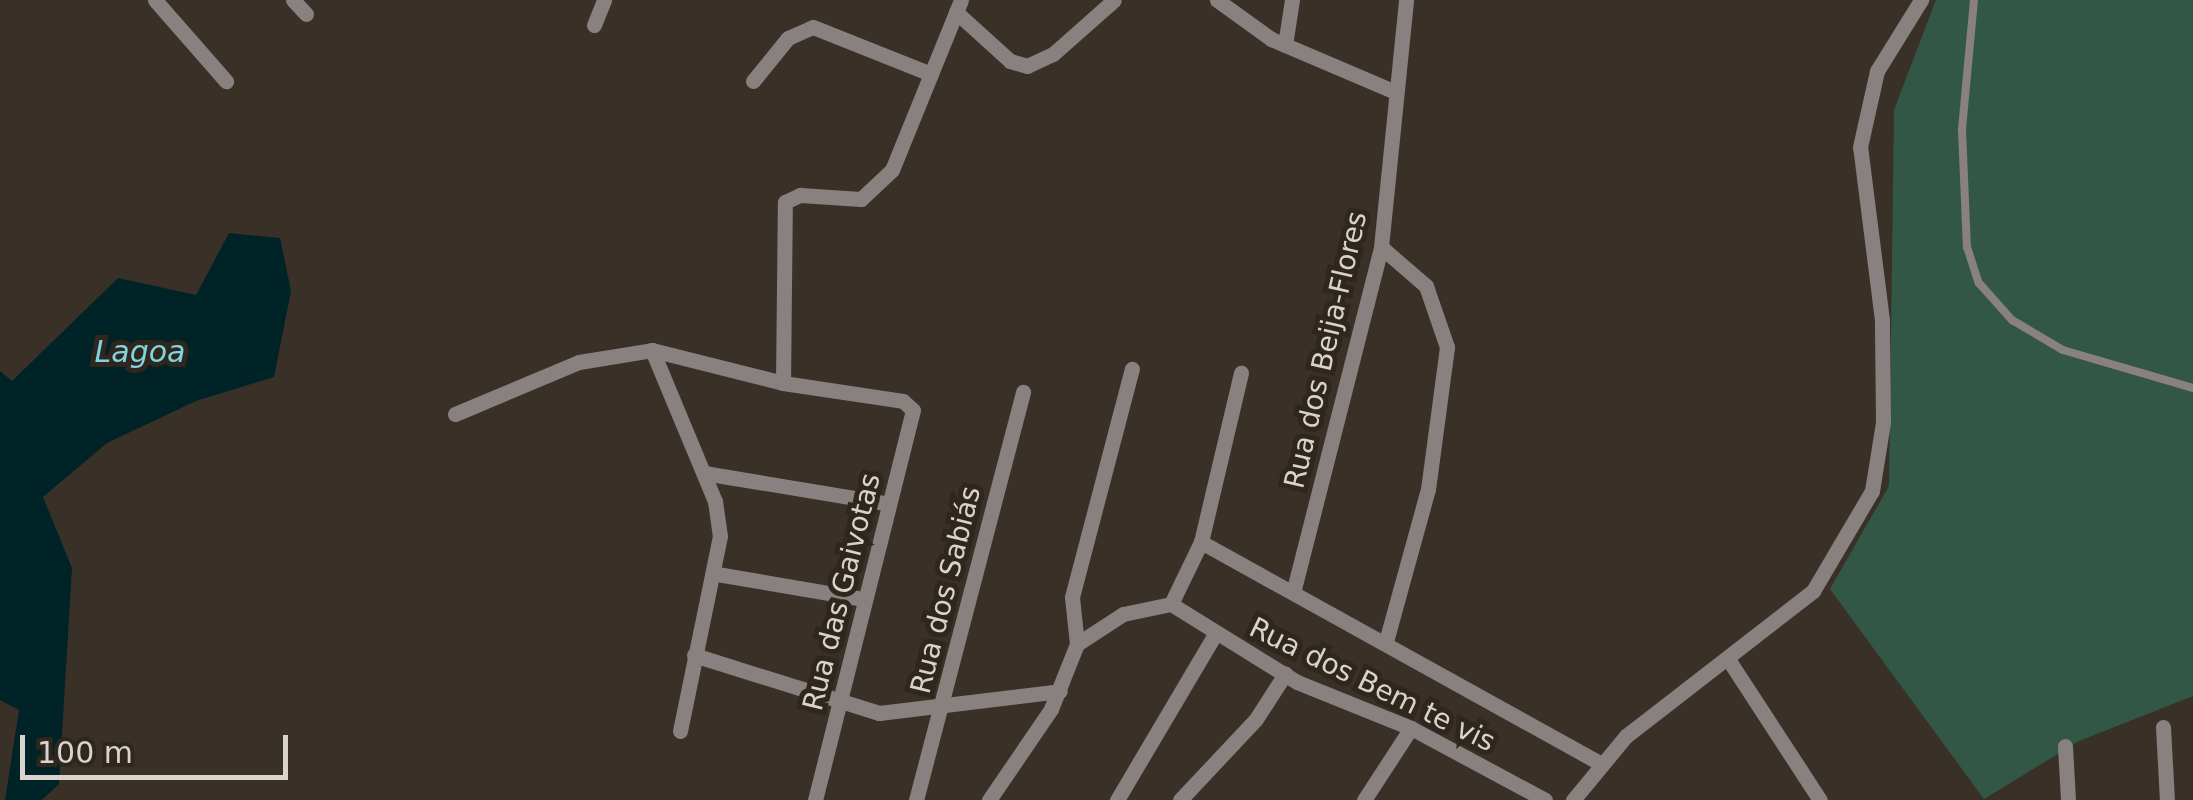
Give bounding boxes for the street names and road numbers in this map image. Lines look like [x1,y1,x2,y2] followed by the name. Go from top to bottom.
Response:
[1278,208,1374,492] street label: Rua dos Beija-Flores
[796,470,888,714] street label: Rua das Gaivotas
[904,483,988,697] street label: Rua dos Sabiás
[1244,611,1500,759] street label: Rua dos Bem te vis

